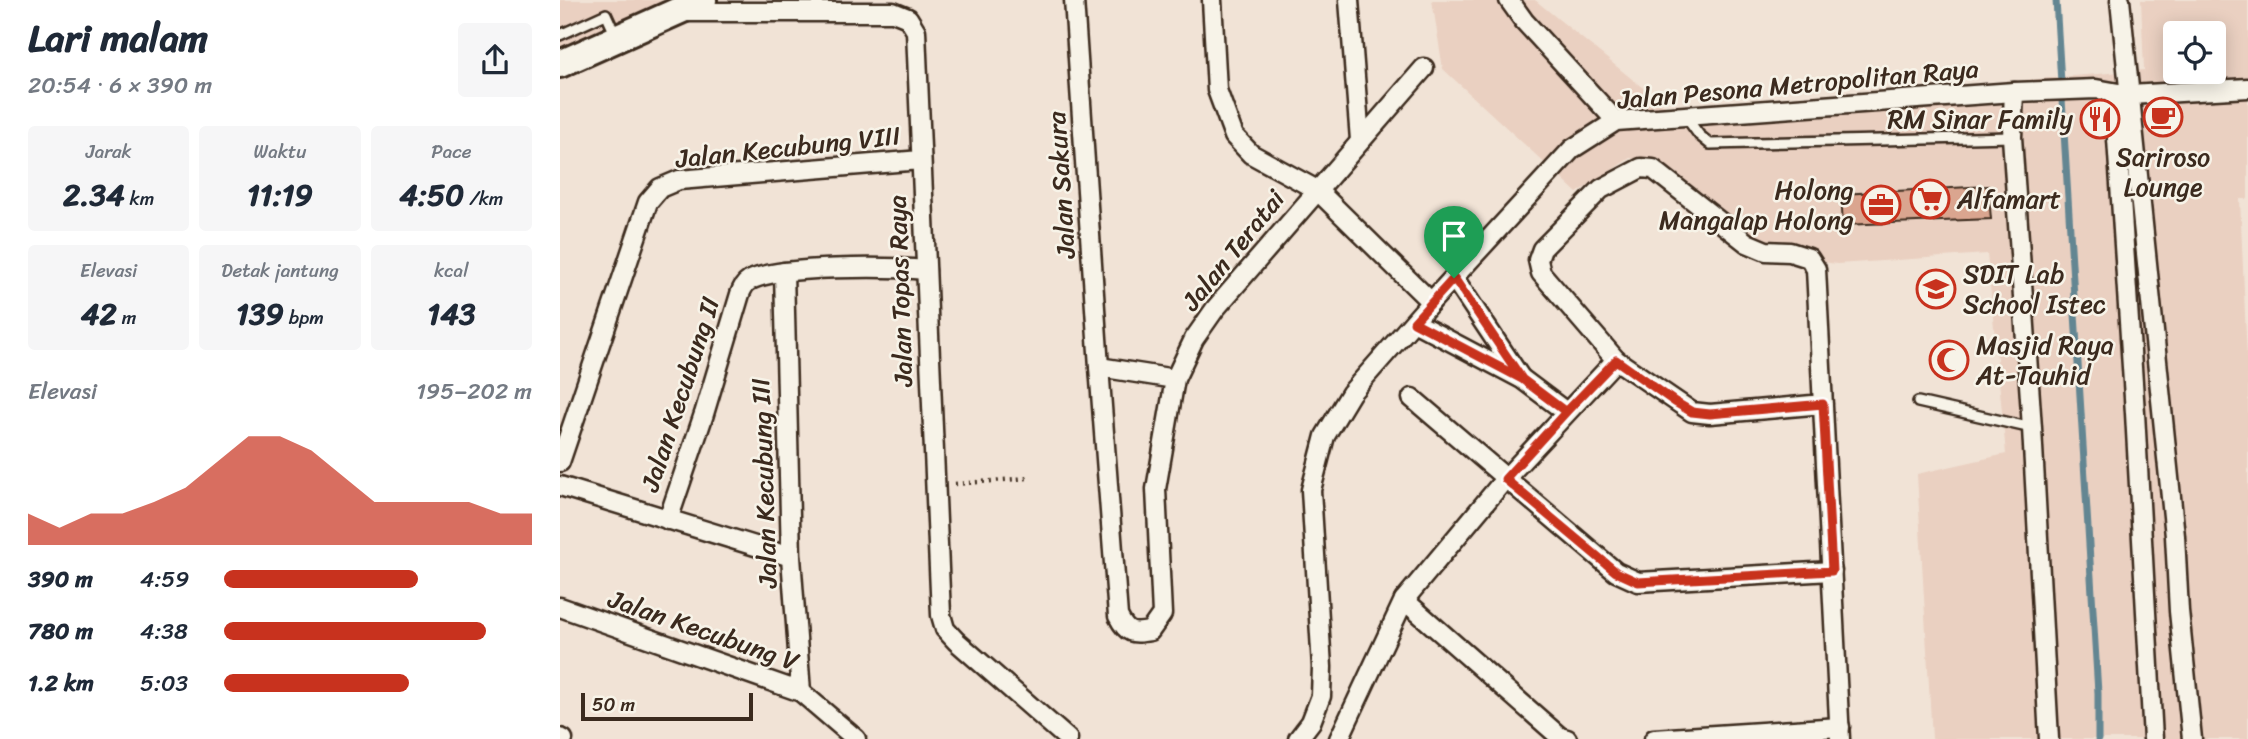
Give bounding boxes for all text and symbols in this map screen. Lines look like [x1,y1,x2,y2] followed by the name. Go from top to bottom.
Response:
[28,5,208,72] text: Lari malam
[2163,21,2226,84] map controls
[2163,21,2226,84] button: locate
[458,23,532,97] button: share
[1615,45,1980,123] street label: Jalan Pesona Metropolitan Raya
[28,65,212,106] text: 20:54 · 6 × 390 m
[1887,96,2074,142] place label: RM Sinar Family
[2142,96,2184,138] cafe icon: Sariroso Lounge
[2079,98,2121,140] restaurant icon: RM Sinar Family
[1033,109,1089,261] street label: Jalan Sakura
[672,112,903,182] street label: Jalan Kecubung VIII
[2116,134,2210,210] place label: Sariroso Lounge
[86,135,132,168] text: Jarak
[254,135,306,168] text: Waktu
[431,135,471,168] text: Pace
[1659,167,1854,243] place label: Holong Mangalap Holong
[63,168,125,222] text: 2.34
[247,168,313,222] text: 11:19
[399,168,464,222] text: 4:50
[1956,176,2061,222] place label: Alfamart
[1169,178,1297,322] street label: Jalan Teratai
[1909,178,1951,220] supermarket icon: Alfamart
[125,182,154,215] text: km
[464,182,503,215] text: /km
[1860,184,1902,226] office icon: Holong Mangalap Holong
[874,195,926,388] street label: Jalan Topas Raya
[1424,206,1484,278] pin
[1435,217,1473,255] icon: arrive
[1963,251,2106,327] place label: SDIT Lab School Istec
[80,254,137,287] text: Elevasi
[221,254,339,287] text: Detak jantung
[434,254,469,287] text: kcal
[1915,268,1957,310] school or university icon: SDIT Lab School Istec
[81,287,117,341] text: 42
[236,287,284,341] text: 139
[427,287,475,341] text: 143
[627,291,733,498] street label: Jalan Kecubung II
[117,301,136,334] text: m
[284,301,324,334] text: bpm
[1975,322,2114,398] place label: Masjid Raya At-Tauhid
[1928,339,1970,381] mosque icon: Masjid Raya At-Tauhid
[28,371,97,412] text: Elevasi
[416,371,532,412] text: 195–202 m
[737,377,791,590] street label: Jalan Kecubung III
[28,559,93,600] text: 390 m
[140,559,190,600] text: 4:59
[601,575,806,684] street label: Jalan Kecubung V
[28,611,93,652] text: 780 m
[140,611,188,652] text: 4:38
[28,663,94,704] text: 1.2 km
[140,663,188,704] text: 5:03
[592,688,635,721] text: 50 m
[581,690,752,722] scale bar

